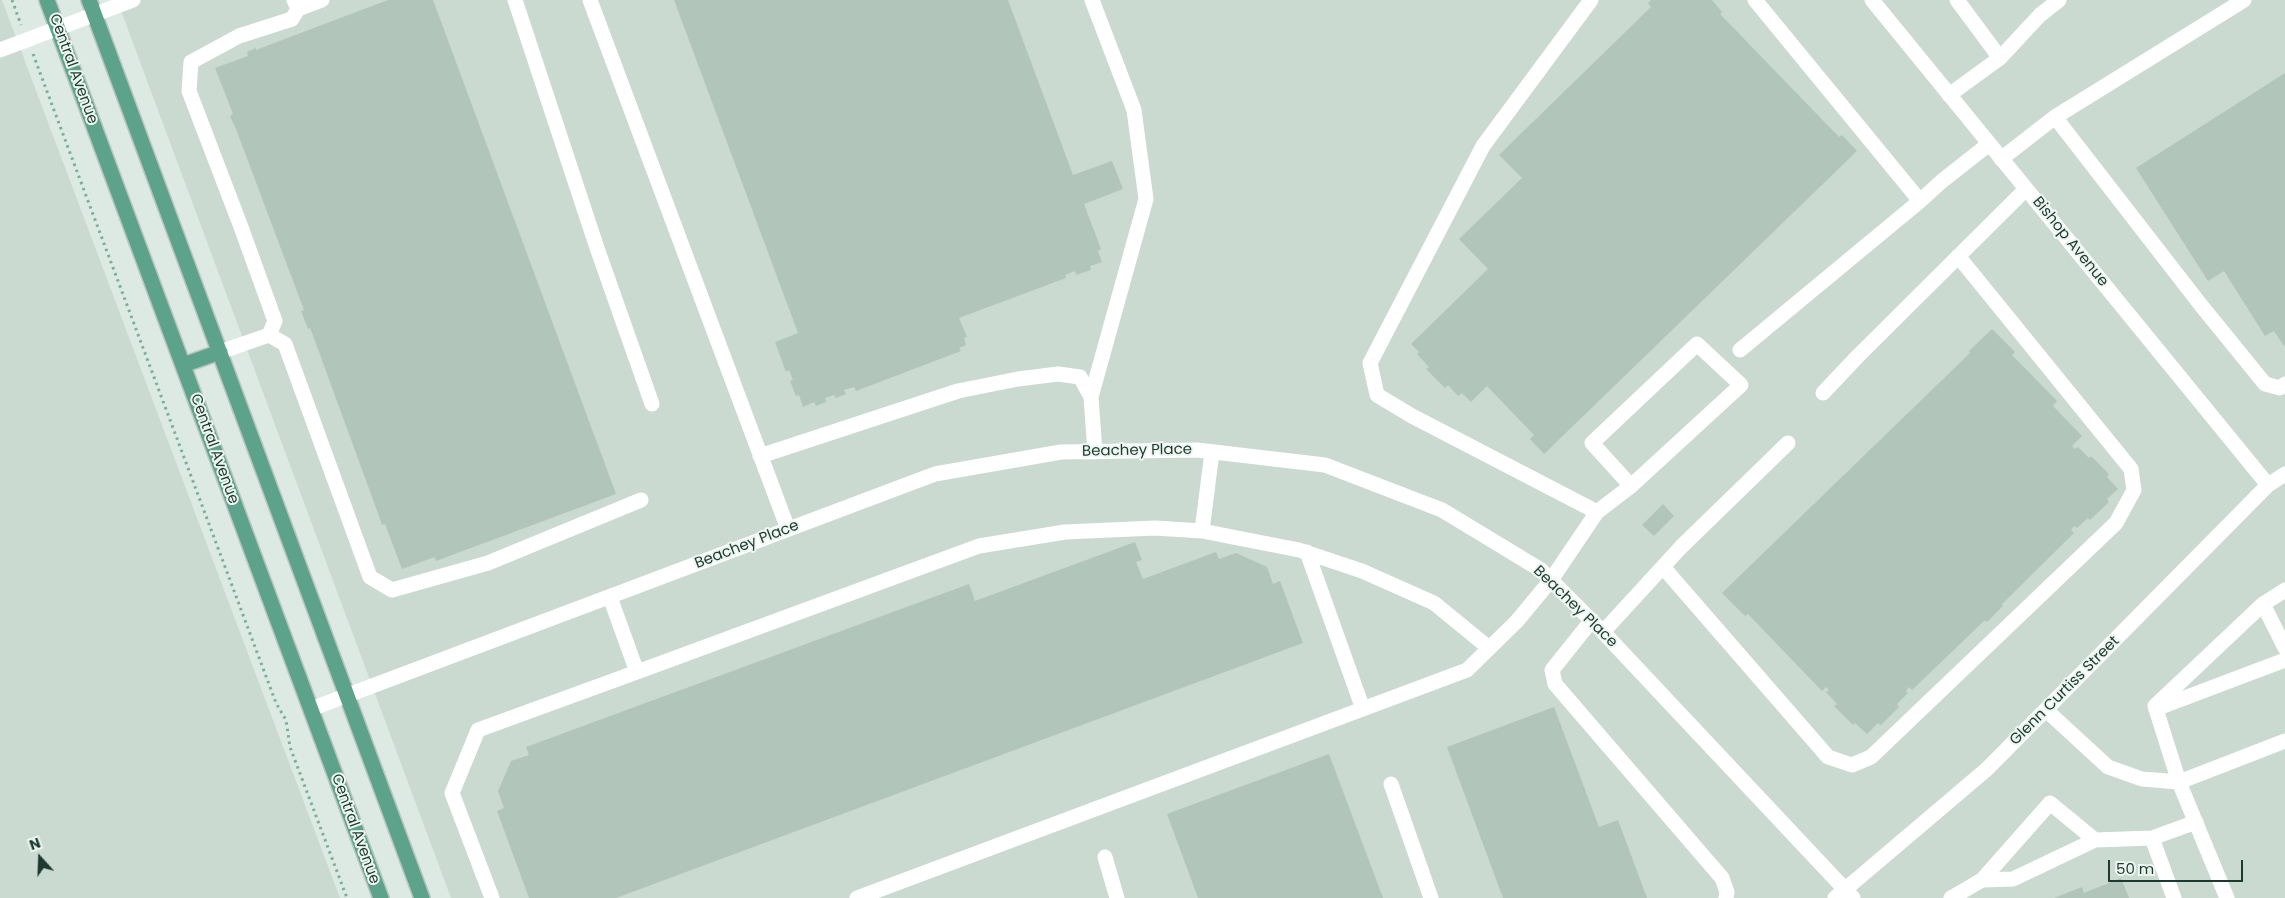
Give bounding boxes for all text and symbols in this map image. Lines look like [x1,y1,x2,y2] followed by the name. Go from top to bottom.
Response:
[45,12,101,126] street label: Central Avenue
[2028,193,2112,291] street label: Bishop Avenue
[186,392,242,506] street label: Central Avenue
[1082,441,1192,461] street label: Beachey Place
[692,517,802,573] street label: Beachey Place
[1529,562,1621,652] street label: Beachey Place
[2007,633,2123,749] street label: Glenn Curtiss Street
[327,772,383,886] street label: Central Avenue
[15,833,65,883] north arrow
[27,833,43,855] text: N
[2110,850,2245,882] scale bar
[2116,858,2154,879] text: 50 m

